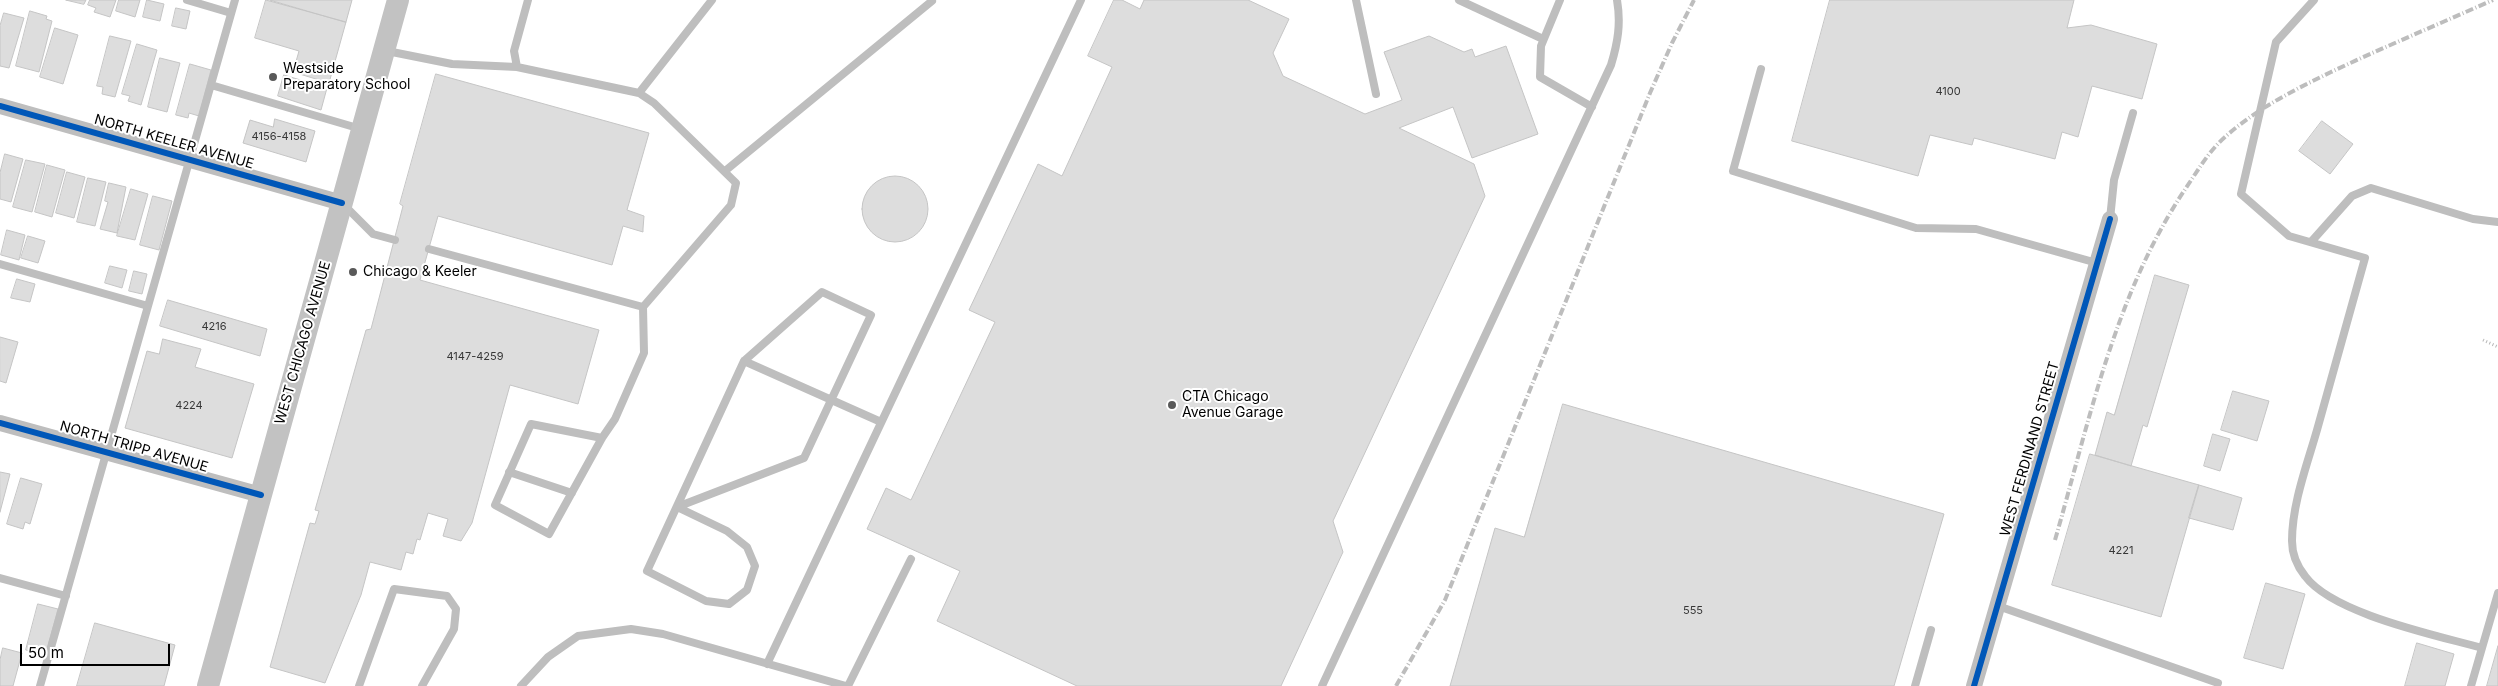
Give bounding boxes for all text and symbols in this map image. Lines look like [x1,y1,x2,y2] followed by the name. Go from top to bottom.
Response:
[283,61,410,94] place label: Westside Preparatory School
[267,71,279,83] marker: Westside Preparatory School
[1935,85,1961,99] house number: 4100
[92,111,256,173] street label: NORTH KEELER AVENUE
[252,130,306,144] house number: 4156-4158
[272,259,334,427] street label: WEST CHICAGO AVENUE
[363,264,477,280] place label: Chicago & Keeler
[347,266,359,278] marker: Chicago & Keeler
[201,320,227,334] house number: 4216
[446,350,504,364] house number: 4147-4259
[1997,359,2063,539] street label: WEST FERDINAND STREET
[1182,389,1283,422] place label: CTA Chicago Avenue Garage
[175,399,203,413] house number: 4224
[1166,399,1178,411] marker: CTA Chicago Avenue Garage
[58,418,210,476] street label: NORTH TRIPP AVENUE
[2109,544,2133,558] house number: 4221
[1683,604,1703,618] house number: 555
[22,634,172,666] scale bar
[28,643,64,662] text: 50 m

